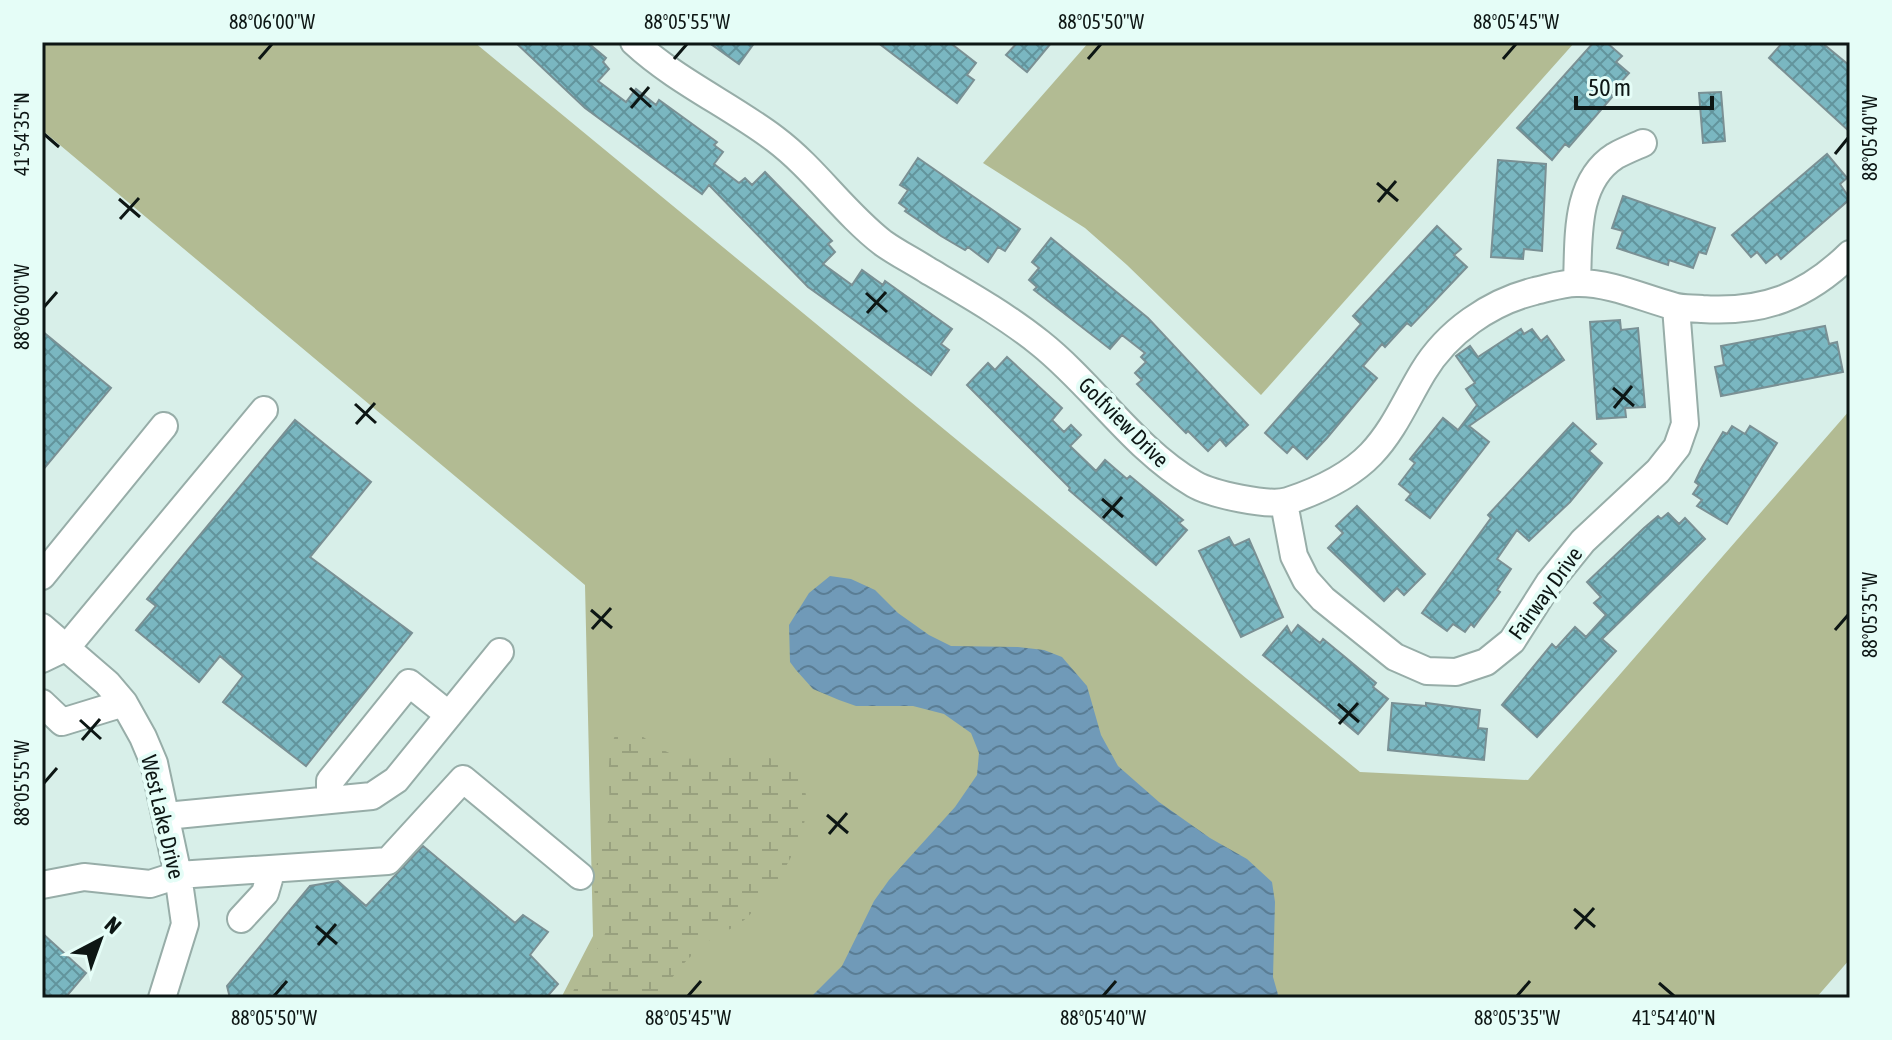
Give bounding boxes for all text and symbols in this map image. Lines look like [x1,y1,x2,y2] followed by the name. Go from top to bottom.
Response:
[229,10,316,33] text: 88°06'00"W
[644,10,731,33] text: 88°05'55"W
[1058,10,1145,33] text: 88°05'50"W
[1473,10,1560,33] text: 88°05'45"W
[1576,60,1712,110] scale bar
[1588,74,1631,101] text: 50 m
[10,92,33,176] text: 41°54'35"N
[1858,94,1881,181] text: 88°05'40"W
[10,263,33,350] text: 88°06'00"W
[1074,372,1174,472] street label: Golfview Drive
[1503,542,1587,644] street label: Fairway Drive
[1858,571,1881,658] text: 88°05'35"W
[10,739,33,826] text: 88°05'55"W
[136,753,190,881] street label: West Lake Drive
[60,900,140,980] north arrow
[100,911,127,939] text: N
[231,1006,318,1029] text: 88°05'50"W
[645,1006,732,1029] text: 88°05'45"W
[1060,1006,1147,1029] text: 88°05'40"W
[1474,1006,1561,1029] text: 88°05'35"W
[1632,1006,1716,1029] text: 41°54'40"N

